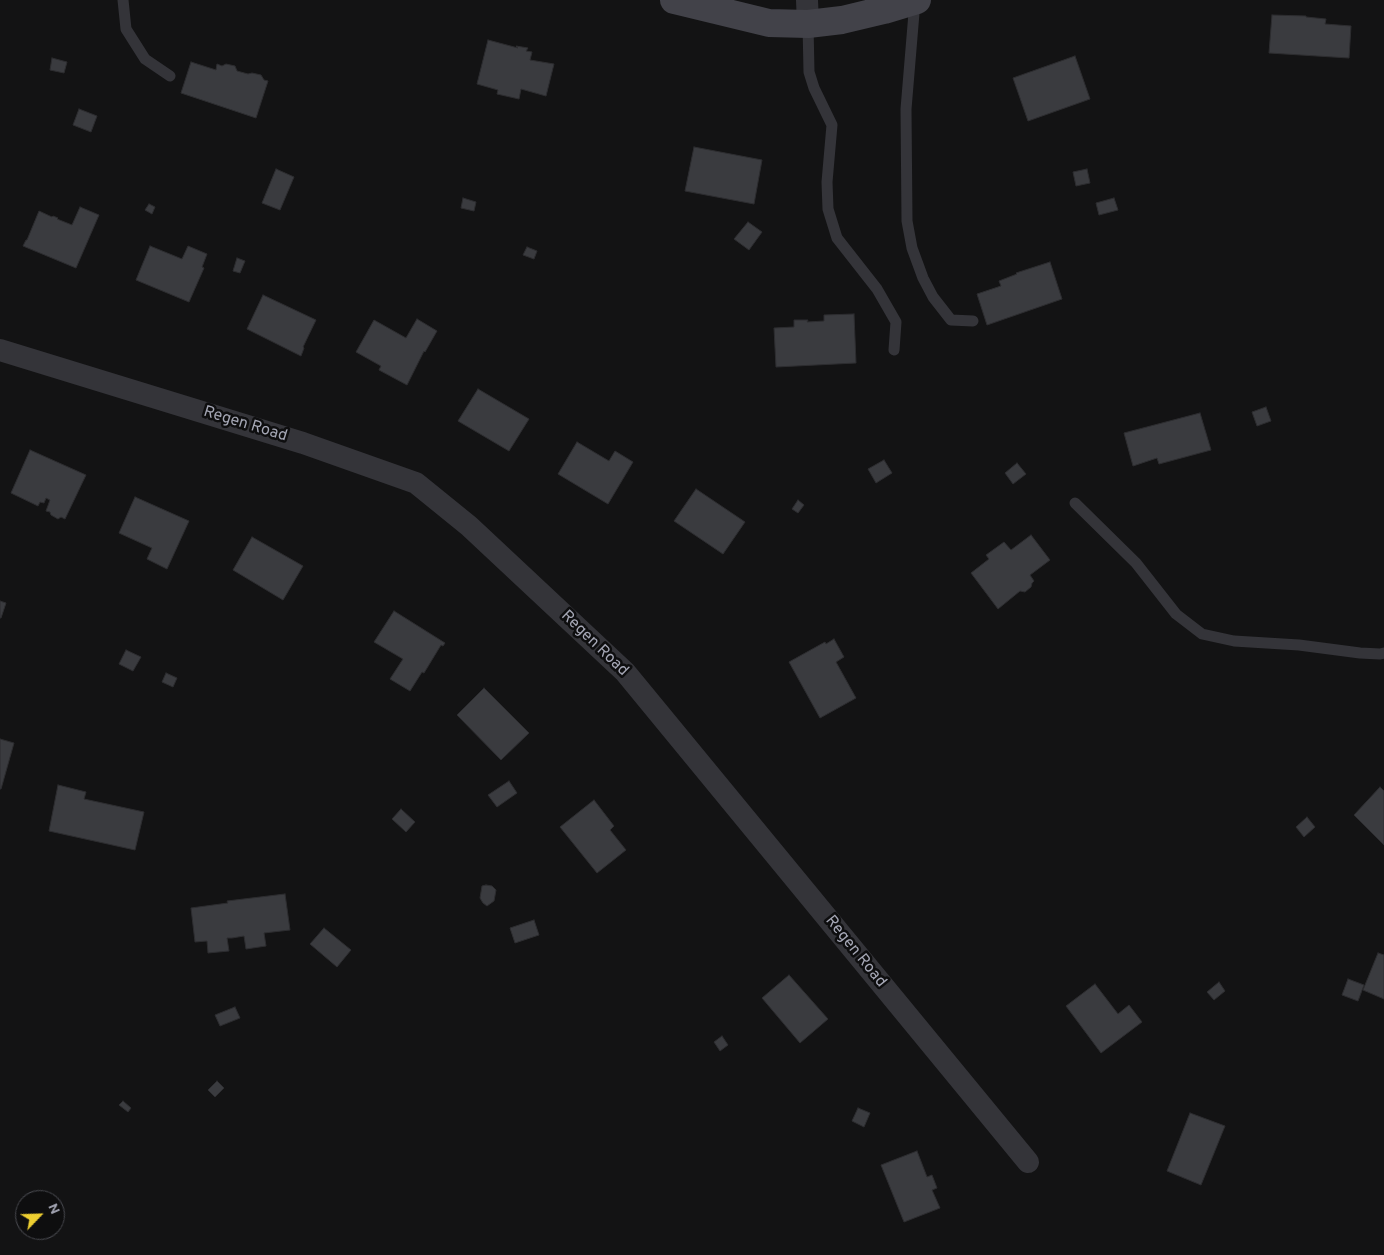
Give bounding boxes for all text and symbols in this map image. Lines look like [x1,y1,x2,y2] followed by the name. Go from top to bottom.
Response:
[201,403,289,447] street label: Regen Road
[556,607,632,681] street label: Regen Road
[820,912,890,992] street label: Regen Road
[15,1190,65,1240] north arrow
[43,1201,63,1217] text: N

